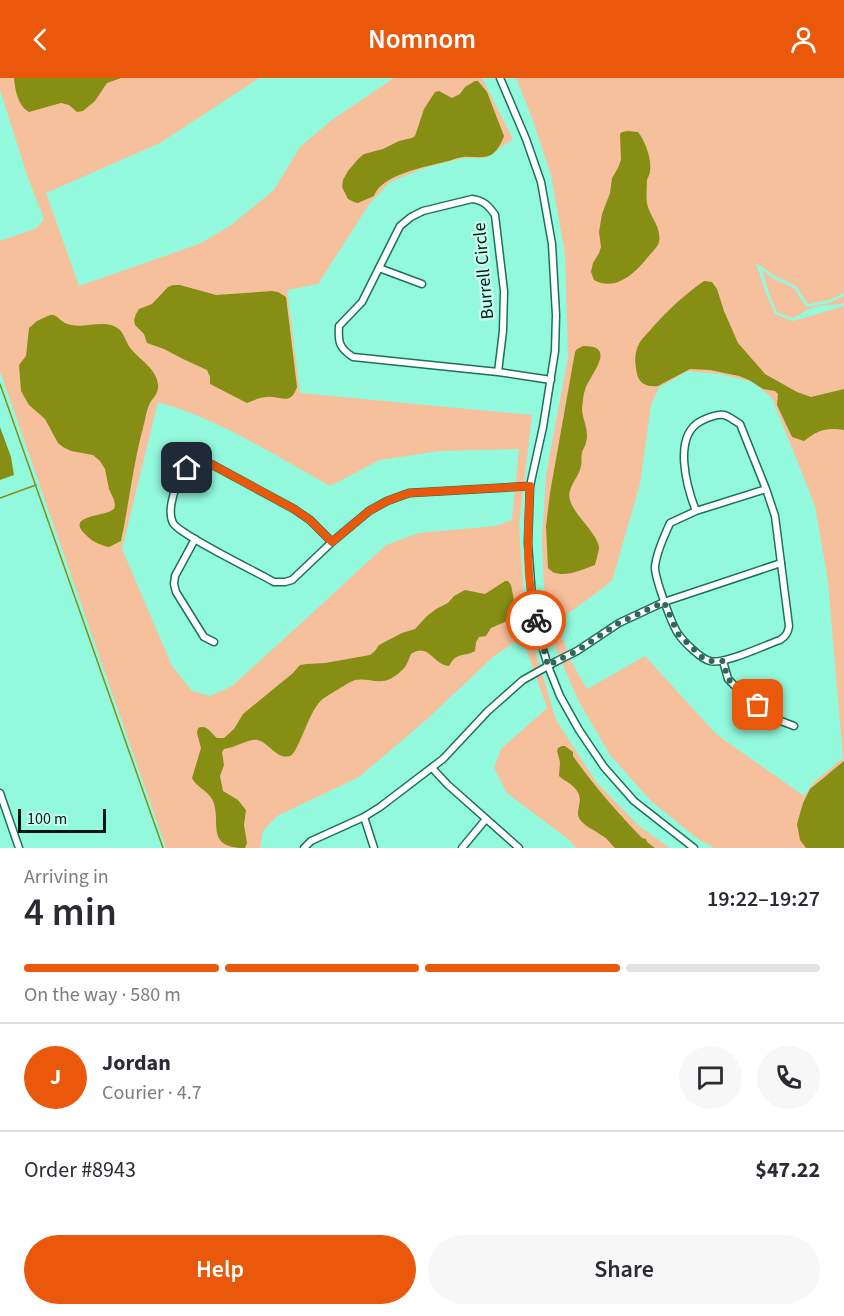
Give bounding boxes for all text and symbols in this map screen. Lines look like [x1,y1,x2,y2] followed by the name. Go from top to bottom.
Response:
[368,20,476,59] text: Nomnom
[24,23,57,56] icon: back
[787,23,820,56] icon: person
[467,222,500,320] street label: Burrell Circle
[161,442,212,493] pin
[170,451,203,484] icon: home
[506,590,566,650] courier
[520,604,553,637] icon: bike
[732,679,783,730] pin
[741,688,774,721] icon: bag
[18,806,106,834] scale bar
[27,808,67,830] text: 100 m
[24,863,109,891] text: Arriving in
[707,883,820,915] text: 19:22–19:27
[24,885,117,941] text: 4 min
[24,981,181,1009] text: On the way · 580 m
[679,1046,742,1109] button: chat
[757,1046,820,1109] button: phone
[102,1047,171,1079] text: Jordan
[50,1061,61,1093] text: J
[102,1079,202,1107] text: Courier · 4.7
[24,1154,136,1186] text: Order #8943
[755,1154,820,1186] text: $47.22
[24,1235,416,1304] button: Help
[428,1235,820,1304] button: Share

